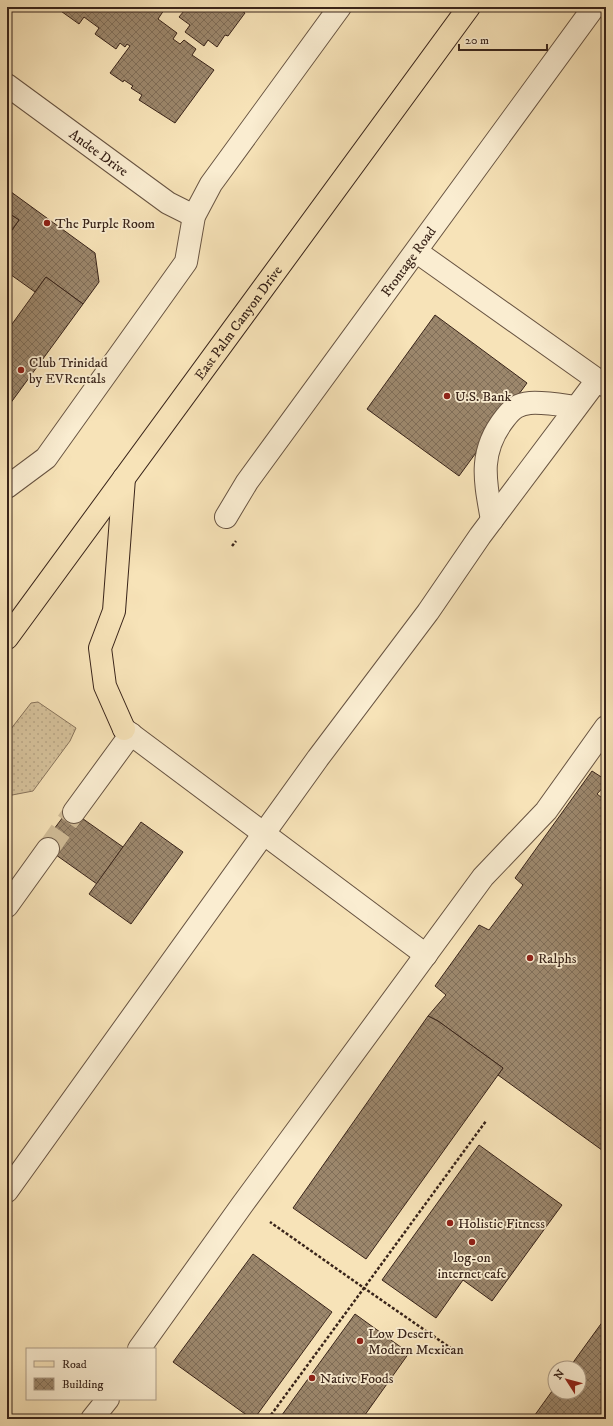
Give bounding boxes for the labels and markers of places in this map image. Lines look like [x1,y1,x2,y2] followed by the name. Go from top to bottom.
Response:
[55,215,156,233] place label: The Purple Room
[42,218,52,228] marker: The Purple Room
[29,354,108,388] place label: Club Trinidad by EVRentals
[16,365,26,375] marker: Club Trinidad by EVRentals
[455,388,511,406] place label: U.S. Bank
[442,391,452,401] marker: U.S. Bank
[538,950,577,968] place label: Ralphs
[525,953,535,963] marker: Ralphs
[458,1215,545,1233] place label: Holistic Fitness
[445,1218,455,1228] marker: Holistic Fitness
[467,1237,477,1247] marker: log-on internet cafe
[437,1249,507,1283] place label: log-on internet cafe
[368,1325,465,1359] place label: Low Desert Modern Mexican
[355,1336,365,1346] marker: Low Desert Modern Mexican
[320,1370,394,1388] place label: Native Foods
[307,1373,317,1383] marker: Native Foods

